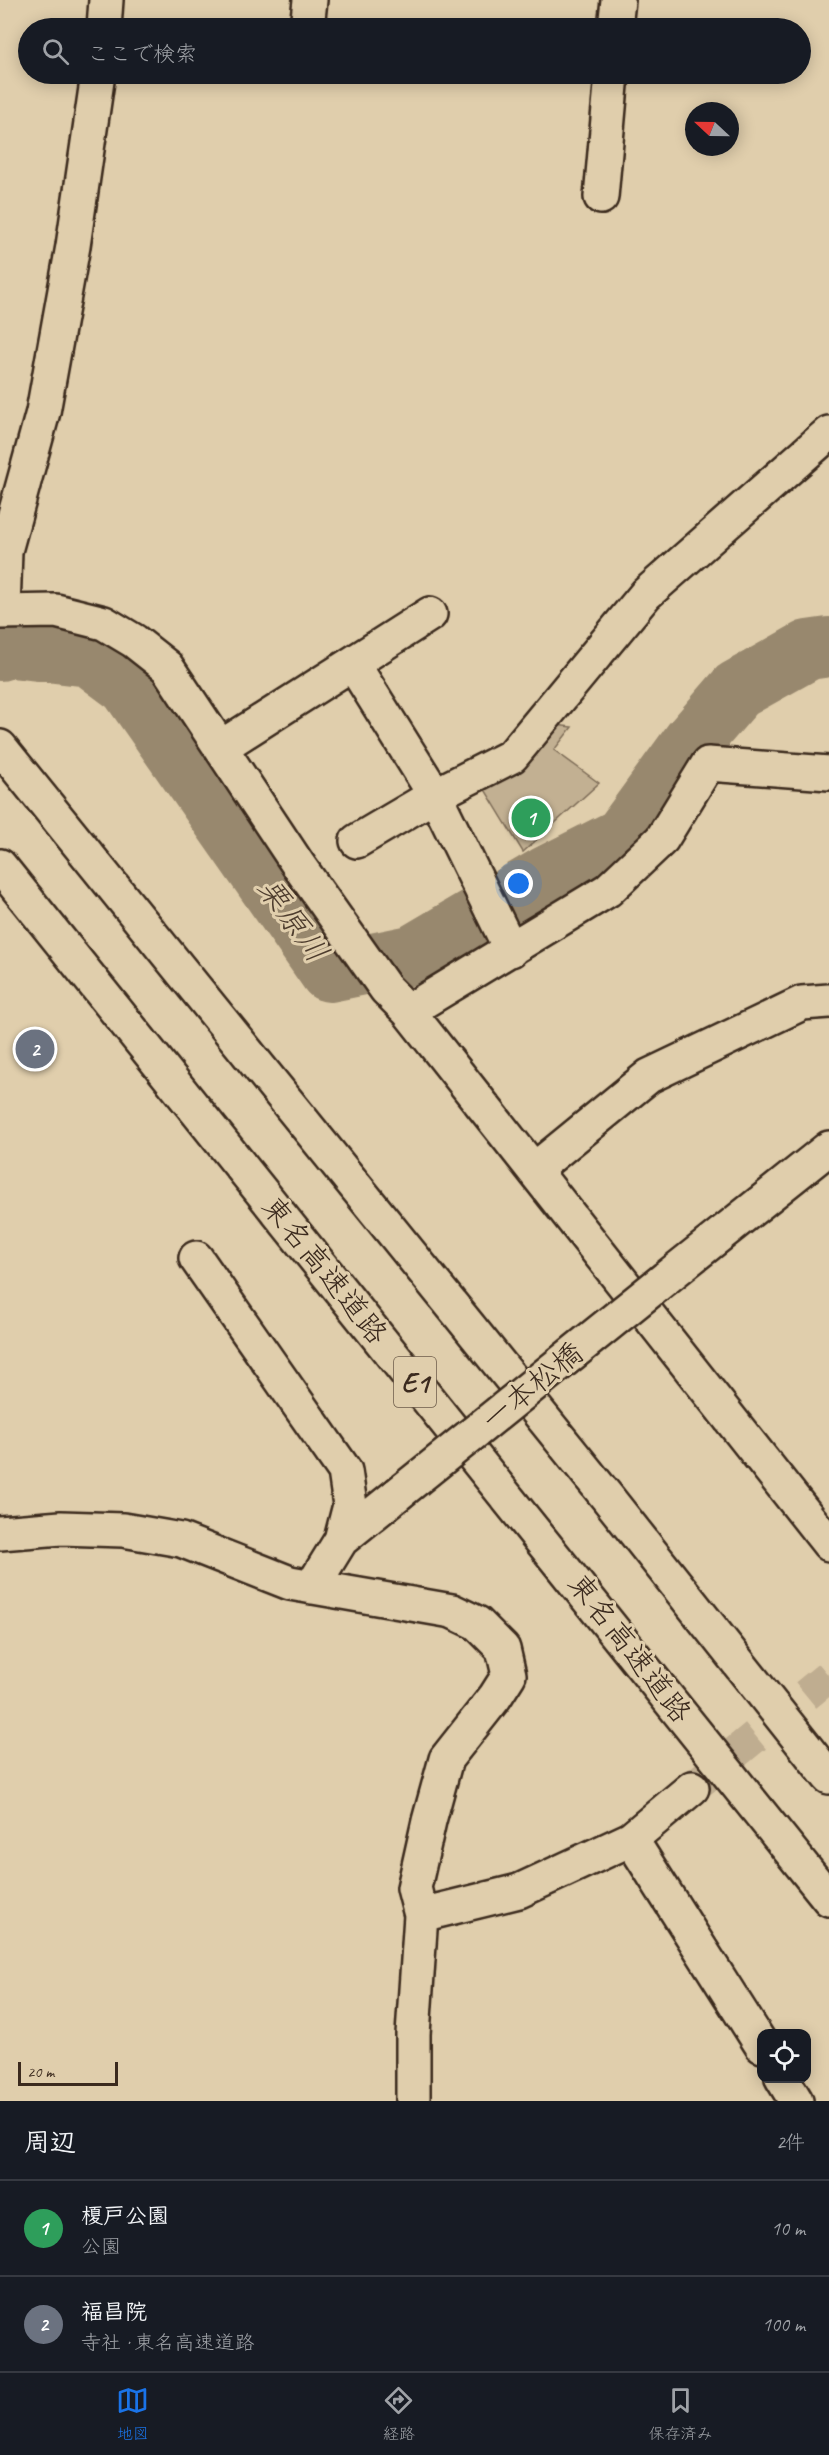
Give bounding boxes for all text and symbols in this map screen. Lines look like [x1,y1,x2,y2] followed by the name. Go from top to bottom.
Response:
[18,18,811,84] search box
[39,35,72,68] icon: search
[87,40,197,68] text: ここで検索
[685,102,739,156] north arrow
[512,796,550,840] pin: 1
[248,869,338,971] water label: 栗原川
[504,869,533,898] your location
[15,1026,54,1072] pin: 2
[254,1188,396,1352] street label: 東名高速道路
[473,1333,591,1439] street label: 一本松橋
[394,1357,436,1407] road number: E1
[560,1565,700,1731] street label: 東名高速道路
[757,2029,811,2083] map controls
[757,2029,811,2083] button: locate
[18,2059,118,2086] scale bar
[27,2062,54,2082] text: 20 m
[24,2126,76,2159] text: 周辺
[776,2130,805,2155] text: 2件
[81,2202,169,2230] text: 榎戸公園
[39,2216,48,2241] text: 1
[771,2216,805,2241] text: 10 m
[81,2234,121,2259] text: 公園
[81,2298,147,2326] text: 福昌院
[39,2312,48,2337] text: 2
[762,2312,805,2337] text: 100 m
[81,2330,254,2355] text: 寺社 · 東名高速道路
[116,2384,149,2444] tab: 地図
[382,2384,415,2444] tab: 経路
[648,2384,712,2444] tab: 保存済み

